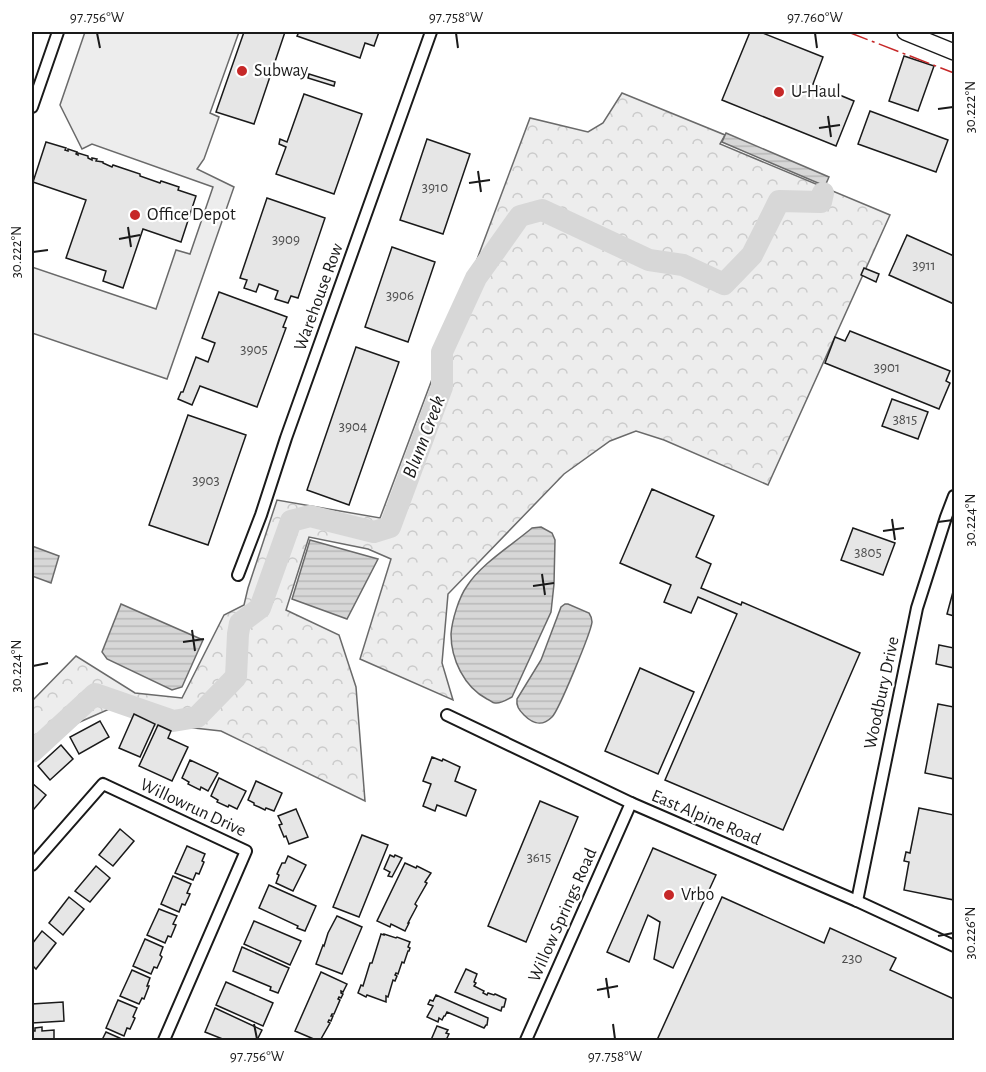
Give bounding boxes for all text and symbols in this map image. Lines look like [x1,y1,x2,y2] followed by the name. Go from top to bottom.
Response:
[70,10,125,25] text: 97.756°W
[429,10,484,25] text: 97.758°W
[787,10,844,25] text: 97.760°W
[254,62,309,80] place label: Subway
[235,64,249,78] marker: Subway
[963,81,978,133] text: 30.222°N
[791,83,841,101] place label: U-Haul
[772,85,786,99] marker: U-Haul
[422,180,448,195] house number: 3910
[147,206,236,224] place label: Office Depot
[128,208,142,222] marker: Office Depot
[9,226,24,278] text: 30.222°N
[272,232,300,247] house number: 3909
[291,241,347,353] street label: Warehouse Row
[912,258,936,273] house number: 3911
[386,288,414,303] house number: 3906
[240,342,268,357] house number: 3905
[874,360,900,375] house number: 3901
[399,393,449,481] water label: Blunn Creek
[893,412,917,427] house number: 3815
[339,419,367,434] house number: 3904
[192,473,220,488] house number: 3903
[963,493,978,547] text: 30.224°N
[854,545,882,560] house number: 3805
[861,635,903,751] street label: Woodbury Drive
[9,639,24,693] text: 30.224°N
[137,776,249,840] street label: Willowrun Drive
[649,787,763,849] street label: East Alpine Road
[525,845,601,985] street label: Willow Springs Road
[527,850,551,865] house number: 3615
[681,886,714,904] place label: Vrbo
[662,888,676,902] marker: Vrbo
[963,907,978,959] text: 30.226°N
[842,951,863,966] house number: 230
[230,1049,285,1064] text: 97.756°W
[588,1049,643,1064] text: 97.758°W

